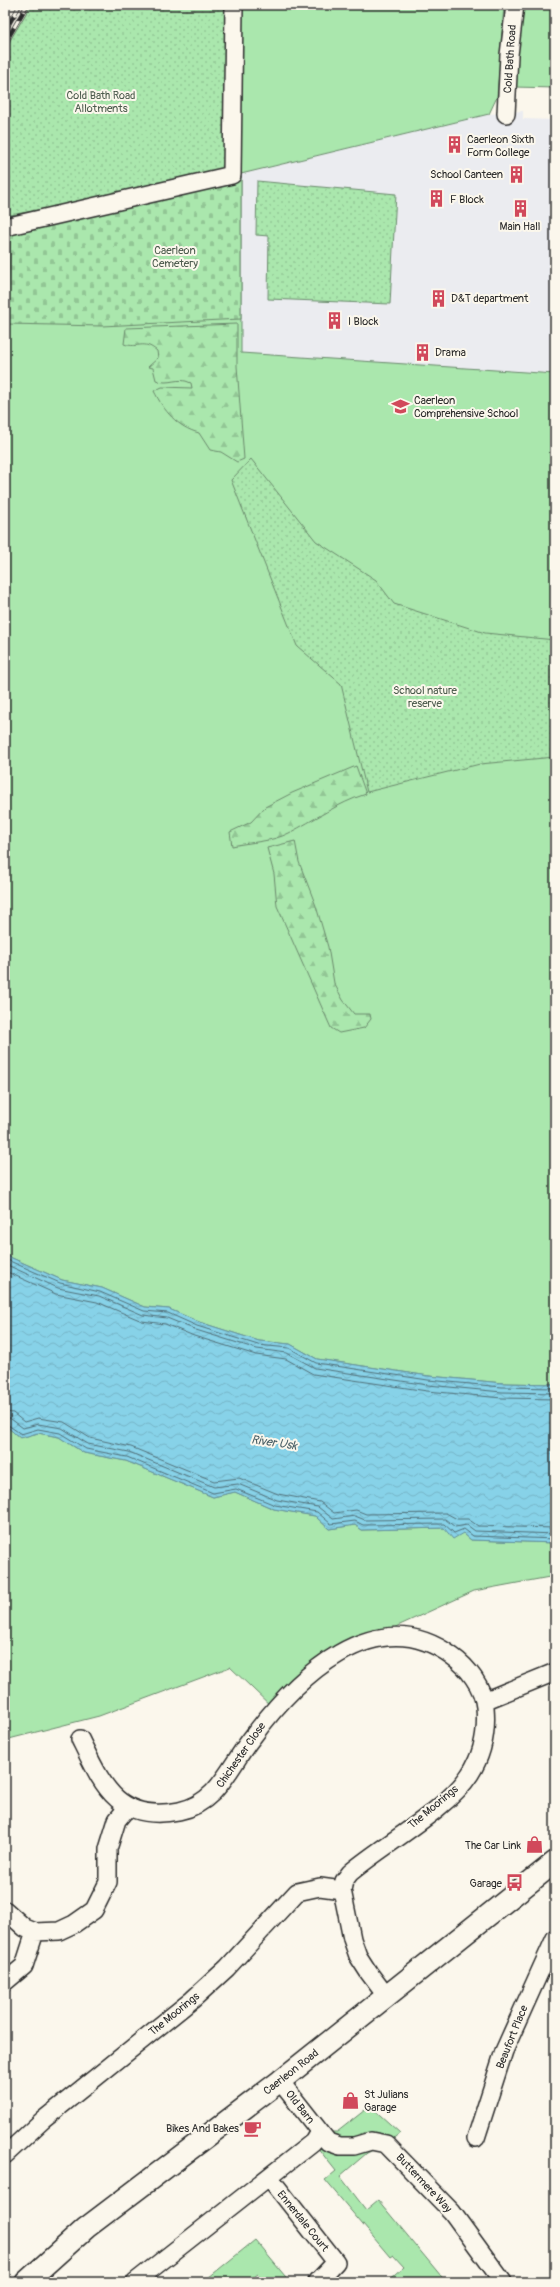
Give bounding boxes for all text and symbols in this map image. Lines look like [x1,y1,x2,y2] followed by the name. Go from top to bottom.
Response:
[501,24,519,94] street label: Cold Bath Road
[67,89,135,115] park label: Cold Bath Road Allotments
[467,133,534,159] place label: Caerleon Sixth Form College
[444,135,464,155] building icon: Caerleon Sixth Form College
[506,164,526,184] building icon: School Canteen
[430,168,503,181] place label: School Canteen
[427,189,447,209] building icon: F Block
[450,193,484,206] place label: F Block
[510,198,530,218] building icon: Main Hall
[500,220,540,233] place label: Main Hall
[152,244,198,270] park label: Caerleon Cemetery
[428,288,448,308] building icon: D&T department
[451,292,529,305] place label: D&T department
[325,311,345,331] building icon: I Block
[348,315,379,328] place label: I Block
[412,342,432,362] building icon: Drama
[435,346,466,359] place label: Drama
[414,394,518,420] place label: Caerleon Comprehensive School
[391,396,411,416] school or university icon: Caerleon Comprehensive School
[393,684,458,710] park label: School nature reserve
[250,1432,299,1454] water label: River Usk
[214,1719,269,1790] street label: Chichester Close
[405,1782,461,1832] street label: The Moorings
[524,1835,544,1855] shop icon: The Car Link
[465,1839,521,1852] place label: The Car Link
[505,1873,525,1893] bus stop icon: Garage
[470,1877,503,1890] place label: Garage
[146,1990,202,2038] street label: The Moorings
[493,2003,531,2071] street label: Beaufort Place
[261,2046,321,2098] street label: Caerleon Road
[283,2088,317,2126] street label: Old Barn
[364,2088,408,2114] place label: St Julians Garage
[341,2090,361,2110] shop icon: St Julians Garage
[242,2118,262,2138] cafe icon: Bikes And Bakes
[166,2122,239,2135] place label: Bikes And Bakes
[393,2151,455,2215] street label: Buttermere Way
[274,2188,332,2255] street label: Ennerdale Court

